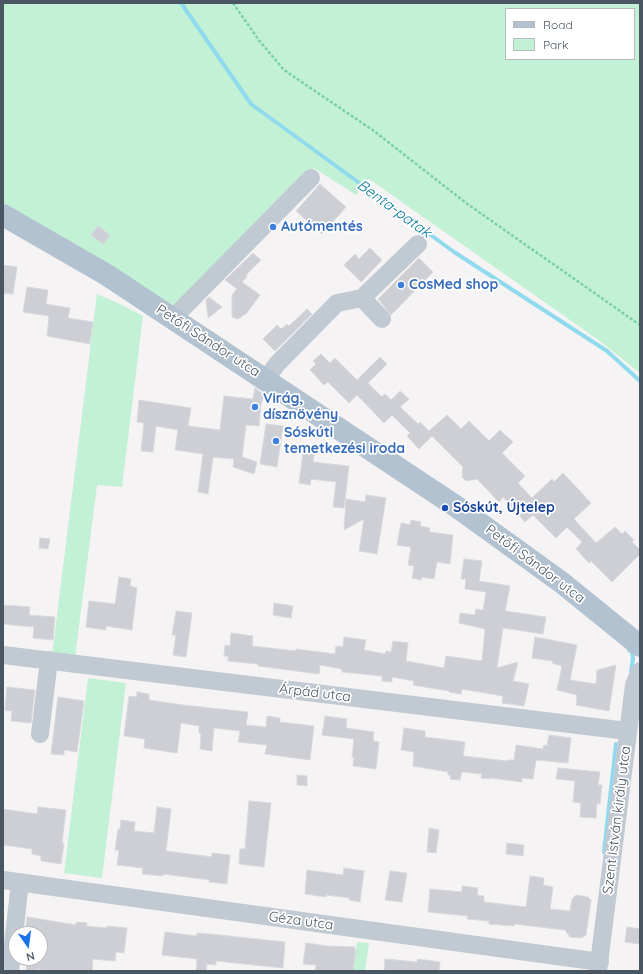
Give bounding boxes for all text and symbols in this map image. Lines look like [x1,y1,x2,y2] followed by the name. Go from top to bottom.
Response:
[505,8,635,60] legend
[543,17,573,32] text: Road
[543,37,568,52] text: Park
[353,176,435,242] water label: Benta-patak
[281,219,363,235] place label: Autómentés
[268,222,278,232] marker: Autómentés
[409,277,498,293] place label: CosMed shop
[396,280,406,290] marker: CosMed shop
[153,301,263,381] street label: Petőfi Sándor utca
[263,391,338,424] place label: Virág, dísznövény
[250,402,260,412] marker: Virág, dísznövény
[284,425,405,458] place label: Sóskúti temetkezési iroda
[271,436,281,446] marker: Sóskúti temetkezési iroda
[453,500,555,516] place label: Sóskút, Újtelep
[440,503,450,513] marker: Sóskút, Újtelep
[482,521,588,607] street label: Petőfi Sándor utca
[278,680,352,706] street label: Árpád utca
[600,745,634,895] street label: Szent István király utca
[268,908,334,934] street label: Géza utca
[8,926,48,966] north arrow
[25,949,36,964] text: N

